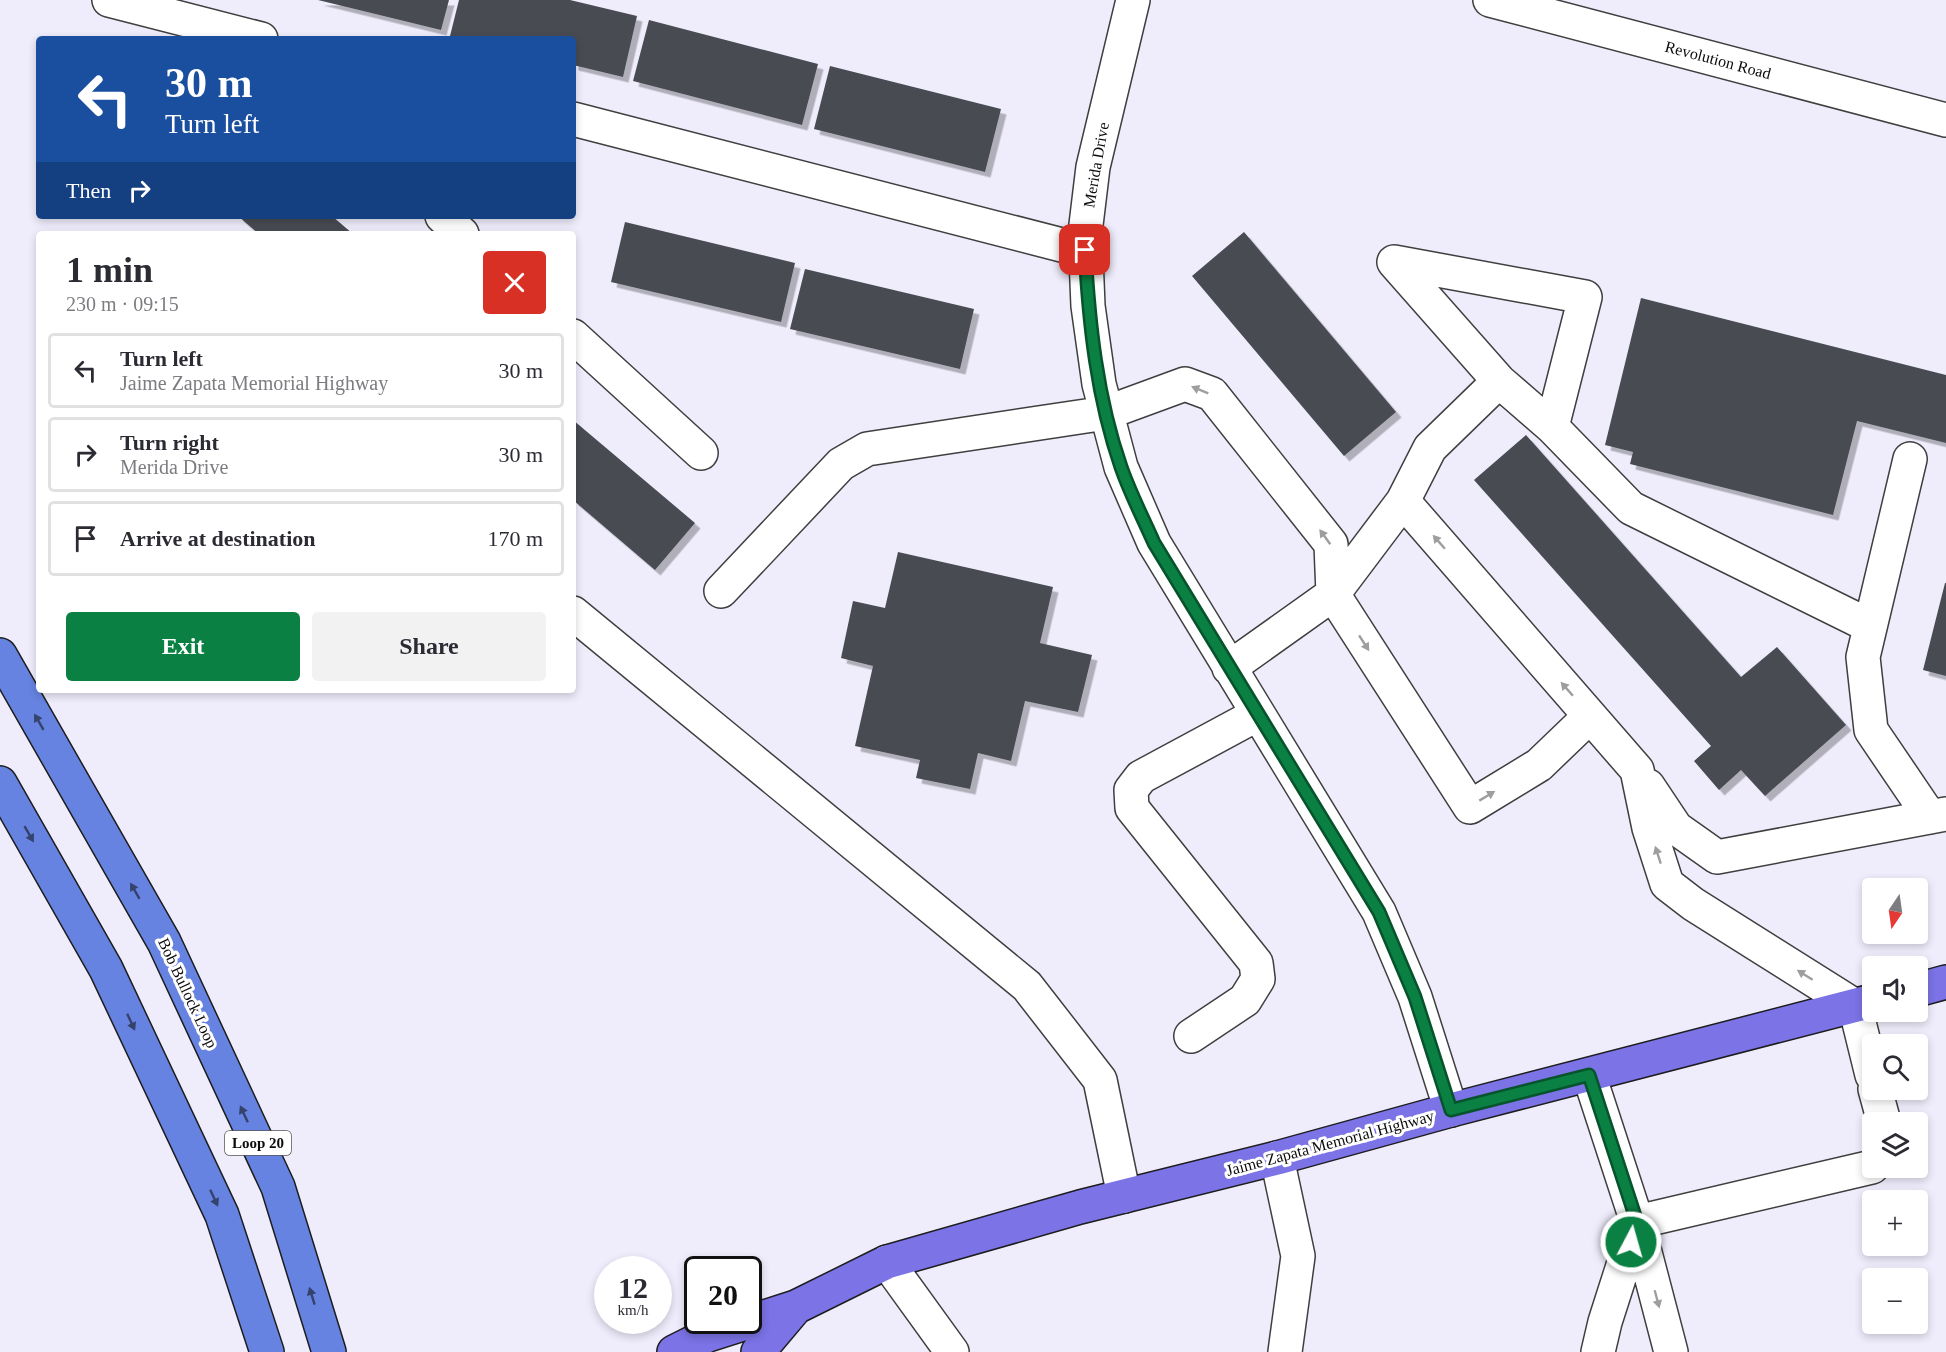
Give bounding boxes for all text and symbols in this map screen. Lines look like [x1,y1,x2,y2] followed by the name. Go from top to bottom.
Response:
[1663,38,1773,82] street label: Revolution Road
[66,60,144,138] icon: left
[165,60,253,106] text: 30 m
[165,109,259,139] text: Turn left
[1080,121,1112,209] street label: Merida Drive
[123,174,156,207] icon: right
[66,178,111,203] text: Then
[1059,224,1110,275] pin
[1068,233,1101,266] icon: arrive
[66,250,153,290] text: 1 min
[483,251,546,314] button: close
[66,293,179,315] text: 230 m · 09:15
[120,346,203,371] text: Turn left
[69,354,102,387] icon: left
[498,358,543,383] text: 30 m
[120,372,388,394] text: Jaime Zapata Memorial Highway
[1191,385,1209,394] one-way arrow
[120,430,219,455] text: Turn right
[69,438,102,471] icon: right
[498,442,543,467] text: 30 m
[120,456,228,478] text: Merida Drive
[69,522,102,555] icon: arrive
[120,526,316,551] text: Arrive at destination
[487,526,543,551] text: 170 m
[1319,530,1331,546] one-way arrow
[1433,535,1446,550] one-way arrow
[66,612,300,681] button: Exit
[312,612,546,681] button: Share
[1358,635,1369,651] one-way arrow
[1561,682,1574,697] one-way arrow
[34,713,44,730] one-way arrow
[1479,791,1495,802] one-way arrow
[24,826,34,843] one-way arrow
[1653,846,1662,864] one-way arrow
[1862,878,1928,944] north arrow
[1862,878,1928,1334] map controls
[130,883,141,899] one-way arrow
[154,935,221,1051] street label: Bob Bullock Loop
[1862,956,1928,1022] button: sound
[1797,969,1813,980] one-way arrow
[126,1013,135,1030] one-way arrow
[1862,1034,1928,1100] button: search
[240,1105,249,1122] one-way arrow
[1224,1107,1436,1180] street label: Jaime Zapata Memorial Highway
[1862,1112,1928,1178] button: layers
[225,1131,291,1155] road number: Loop 20
[210,1190,219,1207] one-way arrow
[1862,1190,1928,1256] button: +
[1599,1210,1663,1274] position arrow
[684,1256,762,1334] speed limit sign: 20
[1862,1268,1928,1334] button: −
[618,1271,648,1304] text: 12
[307,1287,316,1305] one-way arrow
[1653,1290,1663,1308] one-way arrow
[618,1302,648,1318] text: km/h

